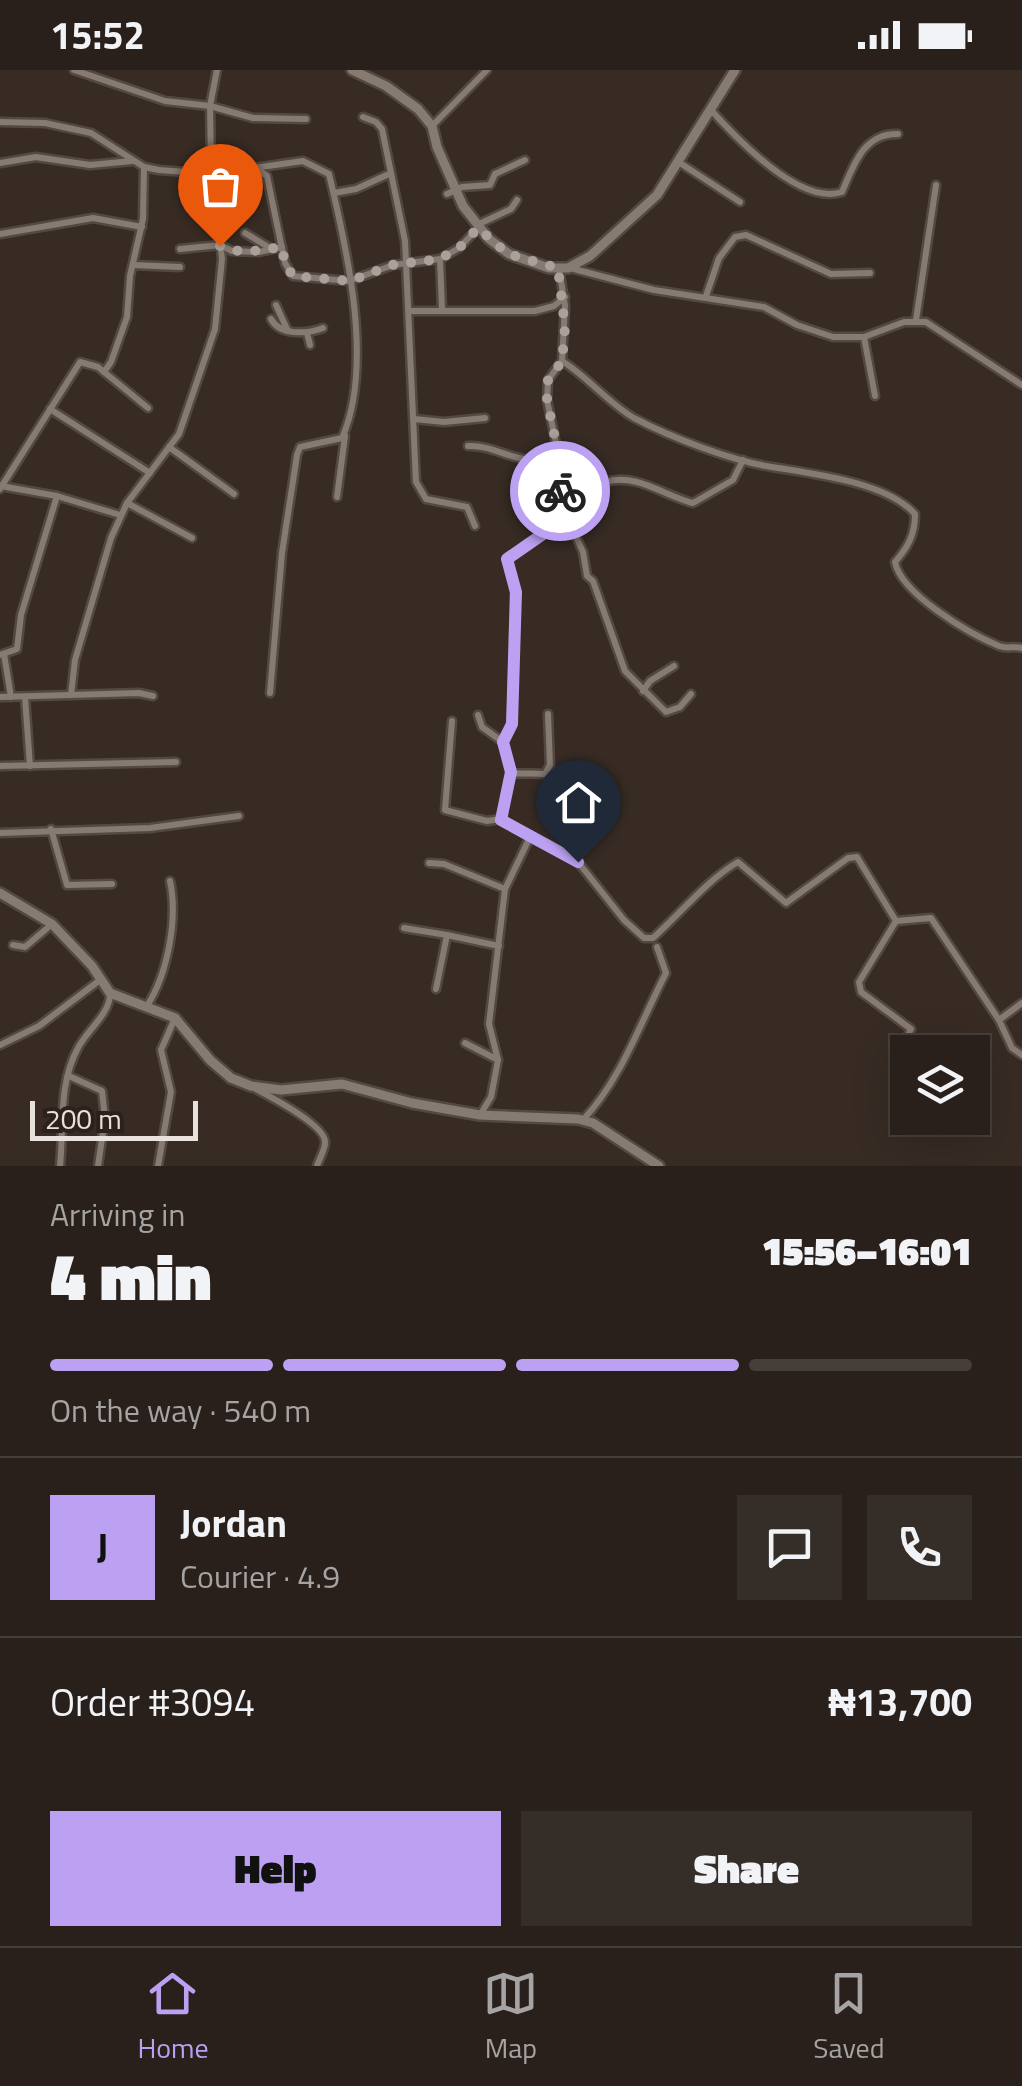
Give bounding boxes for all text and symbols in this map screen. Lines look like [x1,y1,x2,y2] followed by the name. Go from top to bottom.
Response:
[50,6,145,64] text: 15:52
[178,144,263,247] pin
[193,159,248,214] icon: bag
[510,441,610,541] courier
[533,464,588,519] icon: bike
[536,760,621,863] pin
[551,775,606,830] icon: home
[890,1035,990,1135] map controls
[890,1035,990,1135] button: layers
[30,1096,198,1140] scale bar
[45,1097,122,1140] text: 200 m
[50,1190,186,1238] text: Arriving in
[762,1222,972,1280] text: 15:56–16:01
[50,1226,211,1325] text: 4 min
[50,1386,311,1434] text: On the way · 540 m
[180,1494,287,1552] text: Jordan
[737,1495,842,1600] button: chat
[867,1495,972,1600] button: phone
[97,1518,108,1576] text: J
[180,1552,340,1600] text: Courier · 4.9
[50,1673,255,1731] text: Order #3094
[828,1673,972,1731] text: ₦13,700
[50,1811,501,1926] button: Help
[521,1811,972,1926] button: Share
[137,1966,209,2069] tab: Home
[483,1966,538,2069] tab: Map
[813,1966,885,2069] tab: Saved

